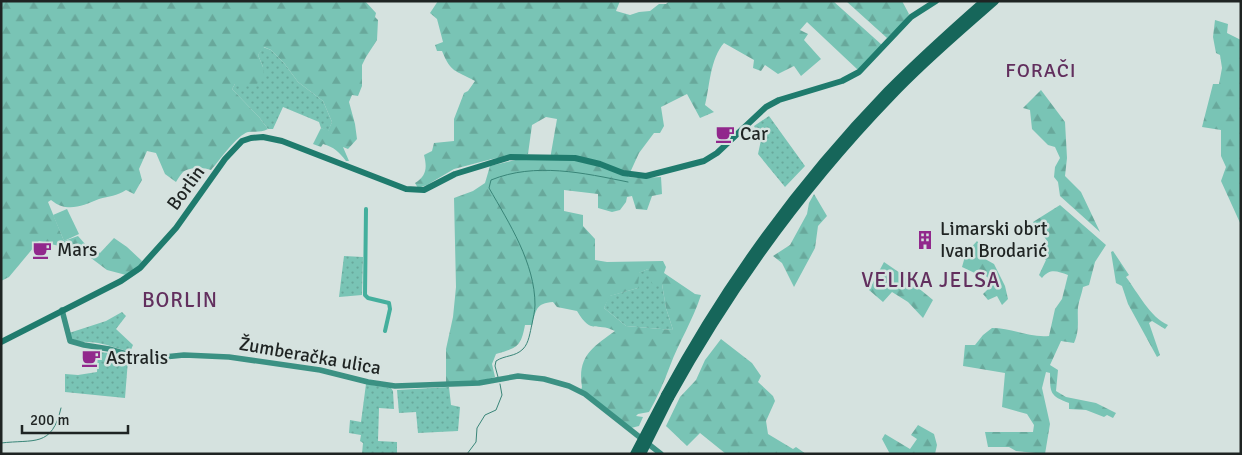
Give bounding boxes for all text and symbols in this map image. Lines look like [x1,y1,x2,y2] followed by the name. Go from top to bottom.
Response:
[1005,58,1077,83] district label: FORAČI
[740,122,768,146] place label: Car
[714,123,736,145] cafe icon: Car
[162,161,210,215] street label: Borlin
[940,217,1048,263] place label: Limarski obrt Ivan Brodarić
[914,229,936,251] building icon: Limarski obrt Ivan Brodarić
[57,238,97,262] place label: Mars
[31,239,53,261] cafe icon: Mars
[861,267,1001,293] district label: VELIKA JELSA
[142,287,218,313] district label: BORLIN
[237,332,383,380] street label: Žumberačka ulica
[106,346,168,370] place label: Astralis
[80,347,102,369] cafe icon: Astralis
[22,402,129,434] scale bar
[30,411,70,429] text: 200 m

